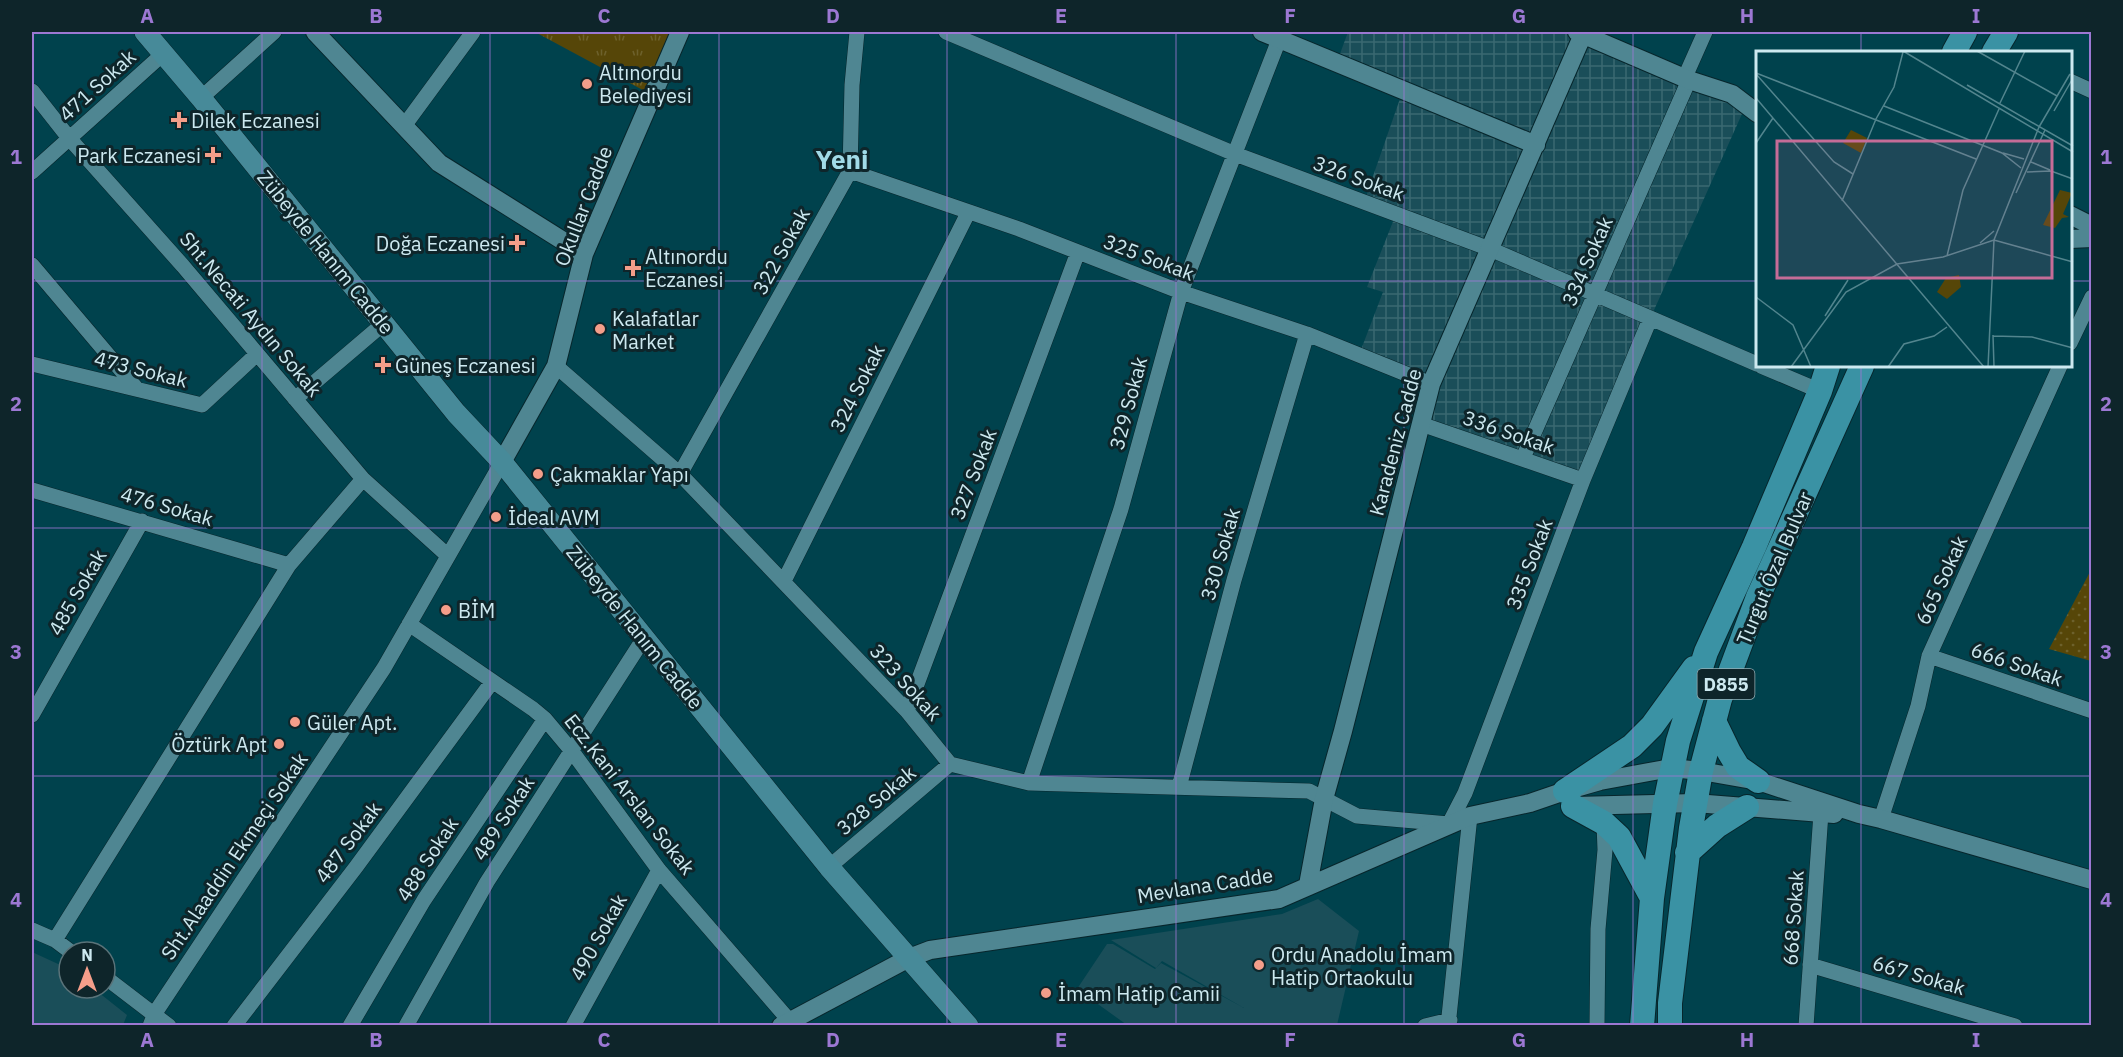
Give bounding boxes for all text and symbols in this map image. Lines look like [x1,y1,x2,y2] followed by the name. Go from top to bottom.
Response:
[140,2,154,29] text: A
[369,2,383,29] text: B
[597,2,611,29] text: C
[826,2,840,29] text: D
[1055,2,1067,29] text: E
[1284,2,1296,29] text: F
[1512,2,1526,29] text: G
[1740,2,1754,29] text: H
[1972,2,1980,29] text: I
[53,43,142,127] street label: 471 Sokak
[1756,51,2072,368] inset map
[599,59,692,109] place label: Altınordu Belediyesi
[580,77,594,91] marker: Altınordu Belediyesi
[191,107,320,134] place label: Dilek Eczanesi
[172,113,186,127] marker: Dilek Eczanesi
[77,142,201,169] place label: Park Eczanesi
[548,142,618,270] street label: Okullar Cadde
[816,142,868,176] district label: Yeni
[10,143,22,170] text: 1
[2100,143,2112,170] text: 1
[206,148,220,162] marker: Park Eczanesi
[1310,149,1409,207] street label: 326 Sokak
[252,165,400,339] street label: Zübeyde Hanım Cadde
[746,202,816,299] street label: 322 Sokak
[1555,212,1619,310] street label: 334 Sokak
[174,226,328,403] street label: Sht.Necati Aydın Sokak
[1100,227,1199,287] street label: 325 Sokak
[376,230,505,257] place label: Doğa Eczanesi
[510,236,524,250] marker: Doğa Eczanesi
[645,243,728,293] place label: Altınordu Eczanesi
[626,261,640,275] marker: Altınordu Eczanesi
[612,305,699,355] place label: Kalafatlar Market
[593,322,607,336] marker: Kalafatlar Market
[823,339,891,437] street label: 324 Sokak
[92,344,191,394] street label: 473 Sokak
[395,352,536,379] place label: Güneş Eczanesi
[1103,353,1153,452] street label: 329 Sokak
[376,358,390,372] marker: Güneş Eczanesi
[1362,365,1428,519] street label: Karadeniz Cadde
[10,390,22,417] text: 2
[2100,390,2112,417] text: 2
[1460,404,1559,460] street label: 336 Sokak
[943,424,1003,523] street label: 327 Sokak
[550,461,689,488] place label: Çakmaklar Yapı
[531,467,545,481] marker: Çakmaklar Yapı
[118,480,217,532] street label: 476 Sokak
[1730,487,1818,649] street label: Turgut Özal Bulvar
[508,504,600,531] place label: İdeal AVM
[1194,504,1246,603] street label: 330 Sokak
[489,510,503,524] marker: İdeal AVM
[1499,514,1559,613] street label: 335 Sokak
[1909,531,1974,629] street label: 665 Sokak
[561,540,709,714] street label: Zübeyde Hanım Cadde
[42,544,113,640] street label: 485 Sokak
[458,597,495,624] place label: BİM
[439,603,453,617] marker: BİM
[1968,636,2067,692] street label: 666 Sokak
[10,638,22,665] text: 3
[864,638,948,727] street label: 323 Sokak
[2100,638,2112,665] text: 3
[1698,669,1754,699] road number: D855
[559,708,702,880] street label: Ecz.Kani Arslan Sokak
[307,709,398,736] place label: Güler Apt.
[288,715,302,729] marker: Güler Apt.
[171,731,267,758] place label: Öztürk Apt
[272,737,286,751] marker: Öztürk Apt
[154,747,314,965] street label: Sht.Alaaddin Ekmeçi Sokak
[831,759,921,841] street label: 328 Sokak
[466,770,540,865] street label: 489 Sokak
[309,795,388,888] street label: 487 Sokak
[390,811,464,906] street label: 488 Sokak
[1135,861,1275,909] street label: Mevlana Cadde
[1776,869,1810,966] street label: 668 Sokak
[10,886,22,913] text: 4
[2100,886,2112,913] text: 4
[563,888,633,985] street label: 490 Sokak
[57,940,117,1000] north arrow
[1271,941,1453,991] place label: Ordu Anadolu İmam Hatip Ortaokulu
[81,945,93,965] text: N
[1870,949,1969,1001] street label: 667 Sokak
[1252,958,1266,972] marker: Ordu Anadolu İmam Hatip Ortaokulu
[1058,980,1220,1007] place label: İmam Hatip Camii
[1039,986,1053,1000] marker: İmam Hatip Camii
[140,1026,154,1053] text: A
[369,1026,383,1053] text: B
[597,1026,611,1053] text: C
[826,1026,840,1053] text: D
[1055,1026,1067,1053] text: E
[1284,1026,1296,1053] text: F
[1512,1026,1526,1053] text: G
[1740,1026,1754,1053] text: H
[1972,1026,1980,1053] text: I

